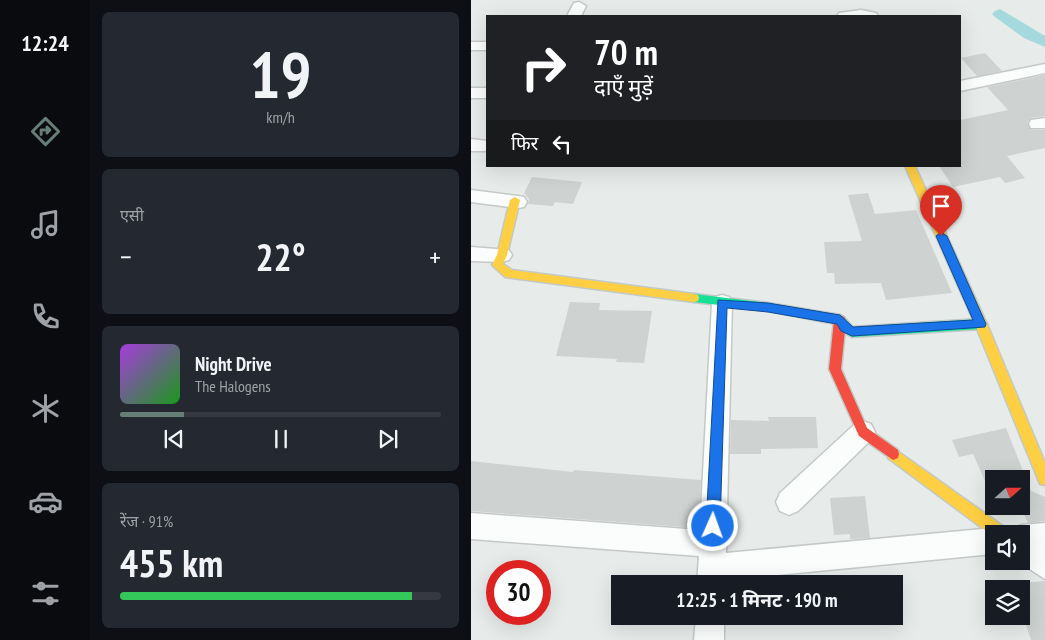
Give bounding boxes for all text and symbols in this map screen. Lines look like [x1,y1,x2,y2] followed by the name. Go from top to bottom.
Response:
[21,29,69,57] text: 12:24
[594,29,658,75] text: 70 m
[249,32,312,116] text: 19
[511,35,576,100] icon: right
[594,73,653,101] text: दाएँ मुड़ें
[266,107,295,127] text: km/h
[28,114,63,149] icon: directions
[548,130,576,158] icon: left
[511,131,538,155] text: फिर
[920,185,962,236] pin
[927,192,955,220] icon: arrive
[120,205,144,225] text: एसी
[28,207,63,242] icon: music
[255,232,306,281] text: 22°
[120,238,132,275] text: −
[429,238,441,275] text: +
[28,299,63,334] icon: phone
[195,352,272,376] text: Night Drive
[195,376,271,396] text: The Halogens
[28,391,63,426] icon: climate
[160,425,188,453] icon: previous
[267,425,295,453] icon: pause
[374,425,402,453] icon: next
[985,470,1030,515] north arrow
[985,470,1030,625] map controls
[28,484,63,519] icon: car
[686,499,738,551] position arrow
[120,511,173,531] text: रेंज · 91%
[985,525,1030,570] button: sound
[120,538,223,587] text: 455 km
[486,560,551,625] speed limit sign: 30
[28,576,63,611] icon: filters
[985,580,1030,625] button: layers
[676,588,838,612] text: 12:25 · 1 मिनट · 190 m

